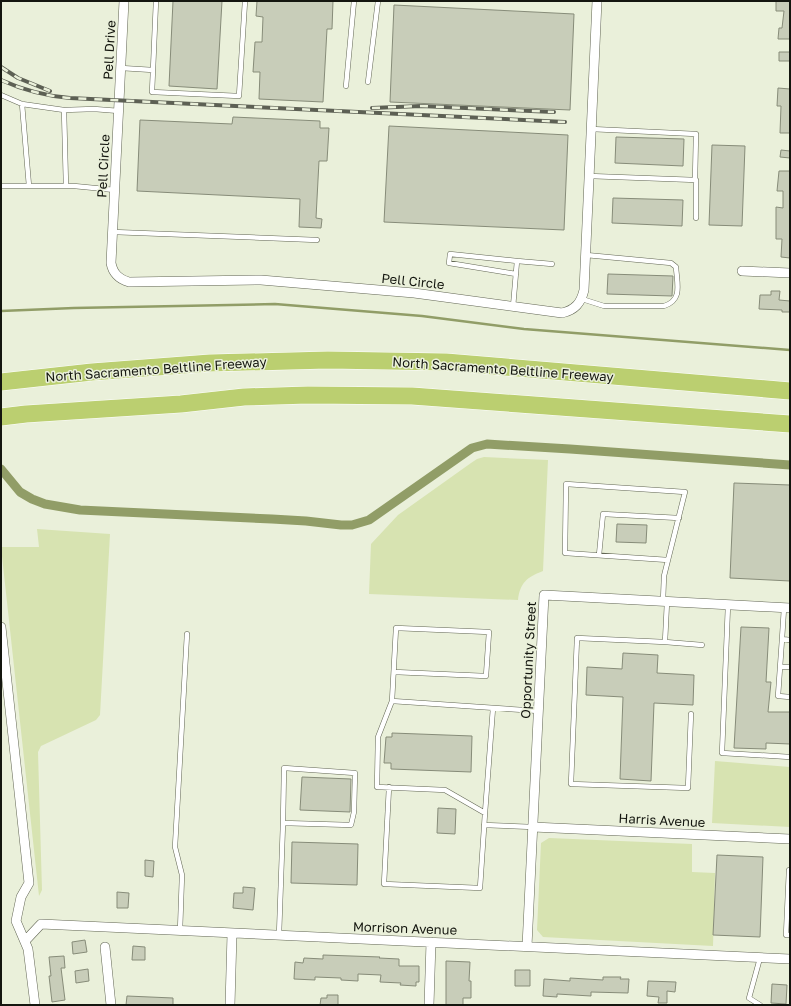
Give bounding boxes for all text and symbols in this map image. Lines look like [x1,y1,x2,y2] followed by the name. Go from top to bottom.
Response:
[99,20,119,80] street label: Pell Drive
[93,134,113,198] street label: Pell Circle
[381,270,445,292] street label: Pell Circle
[45,353,268,385] street label: North Sacramento Beltline Freeway
[392,353,615,385] street label: North Sacramento Beltline Freeway
[517,601,539,719] street label: Opportunity Street
[618,810,706,830] street label: Harris Avenue
[353,918,457,938] street label: Morrison Avenue

